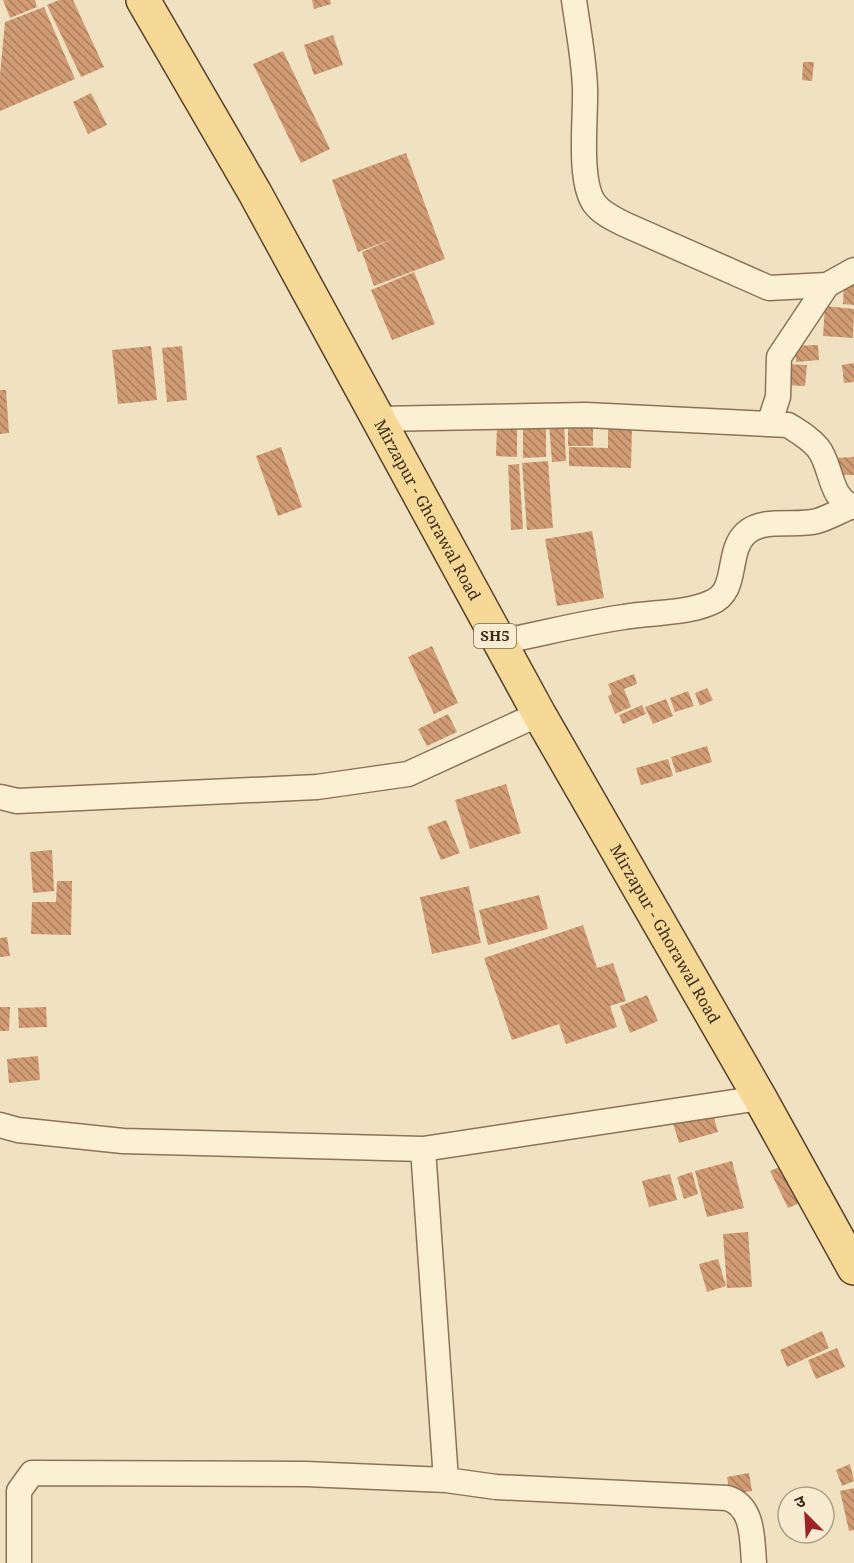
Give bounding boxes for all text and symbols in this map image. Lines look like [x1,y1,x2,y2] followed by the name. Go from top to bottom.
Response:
[369,415,486,605] street label: Mirzapur - Ghorawal Road
[474,624,516,648] road number: SH5
[605,840,726,1027] street label: Mirzapur - Ghorawal Road
[776,1485,836,1545] north arrow
[791,1489,809,1513] text: उ

